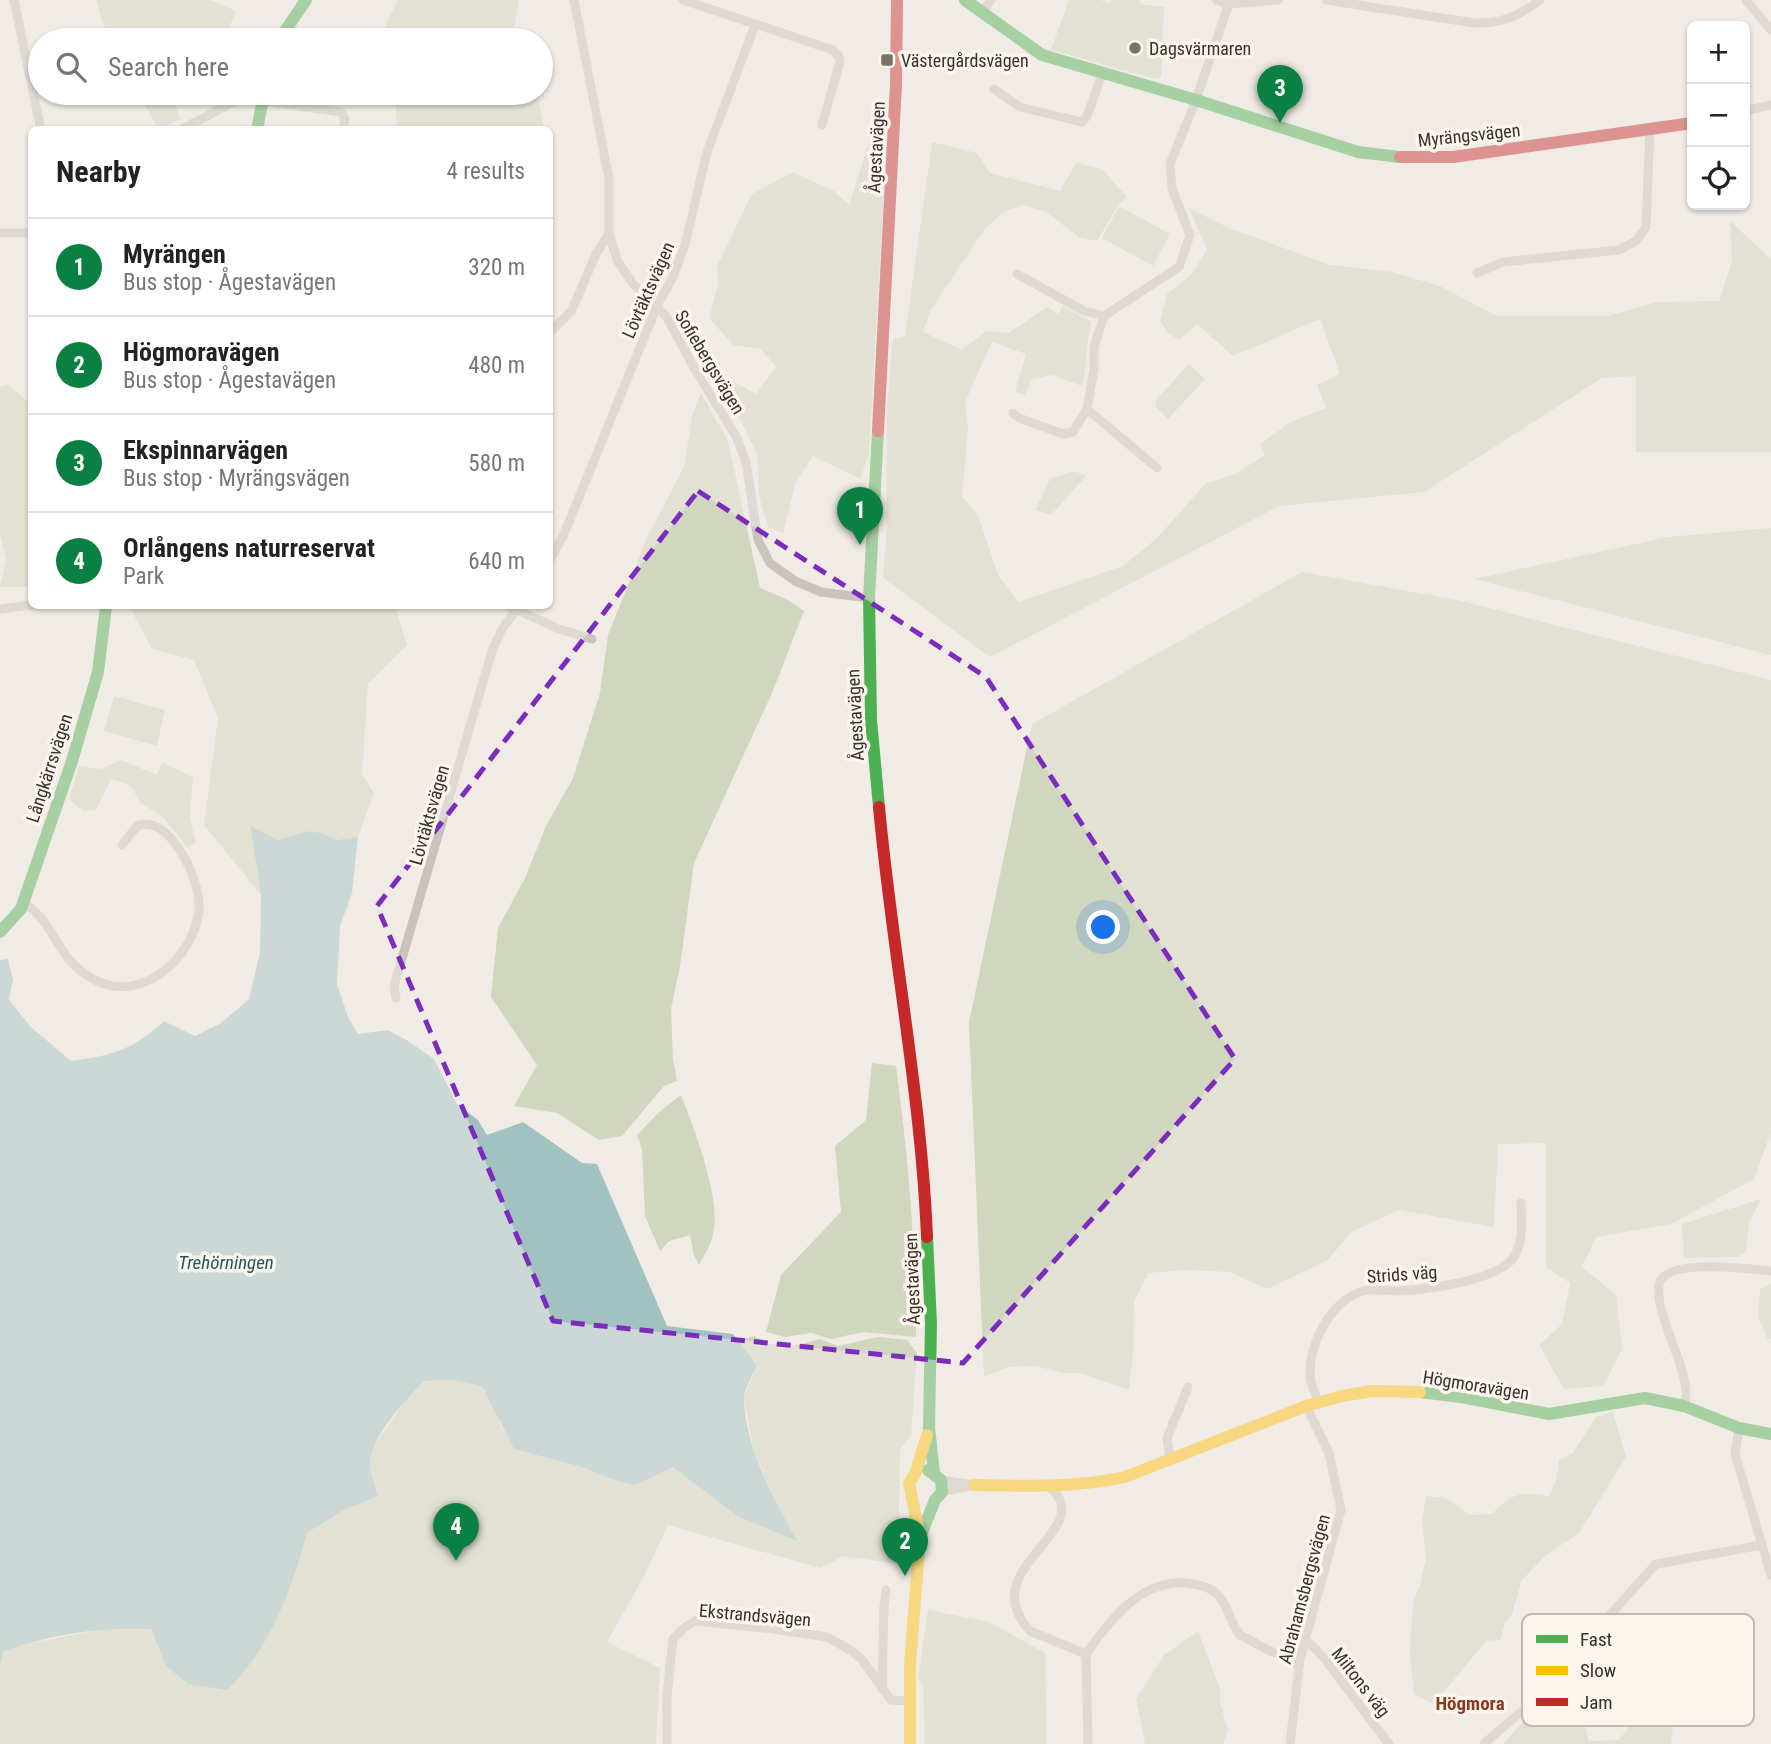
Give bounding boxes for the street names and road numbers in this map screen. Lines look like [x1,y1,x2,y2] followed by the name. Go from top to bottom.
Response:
[862,100,889,193] street label: Ågestavägen
[1417,119,1521,151] street label: Myrängsvägen
[617,239,679,341] street label: Lövtäktsvägen
[671,306,749,418] street label: Sofiebergsvägen
[841,669,868,762] street label: Ågestavägen
[22,711,76,825] street label: Långkärrsvägen
[405,763,453,867] street label: Lövtäktsvägen
[899,1233,924,1325] street label: Ågestavägen
[1366,1261,1438,1287] street label: Strids väg
[1421,1366,1531,1404] street label: Högmoravägen
[1274,1512,1334,1666] street label: Abrahamsbergsvägen
[698,1600,812,1630] street label: Ekstrandsvägen
[1327,1643,1395,1721] street label: Miltons väg

